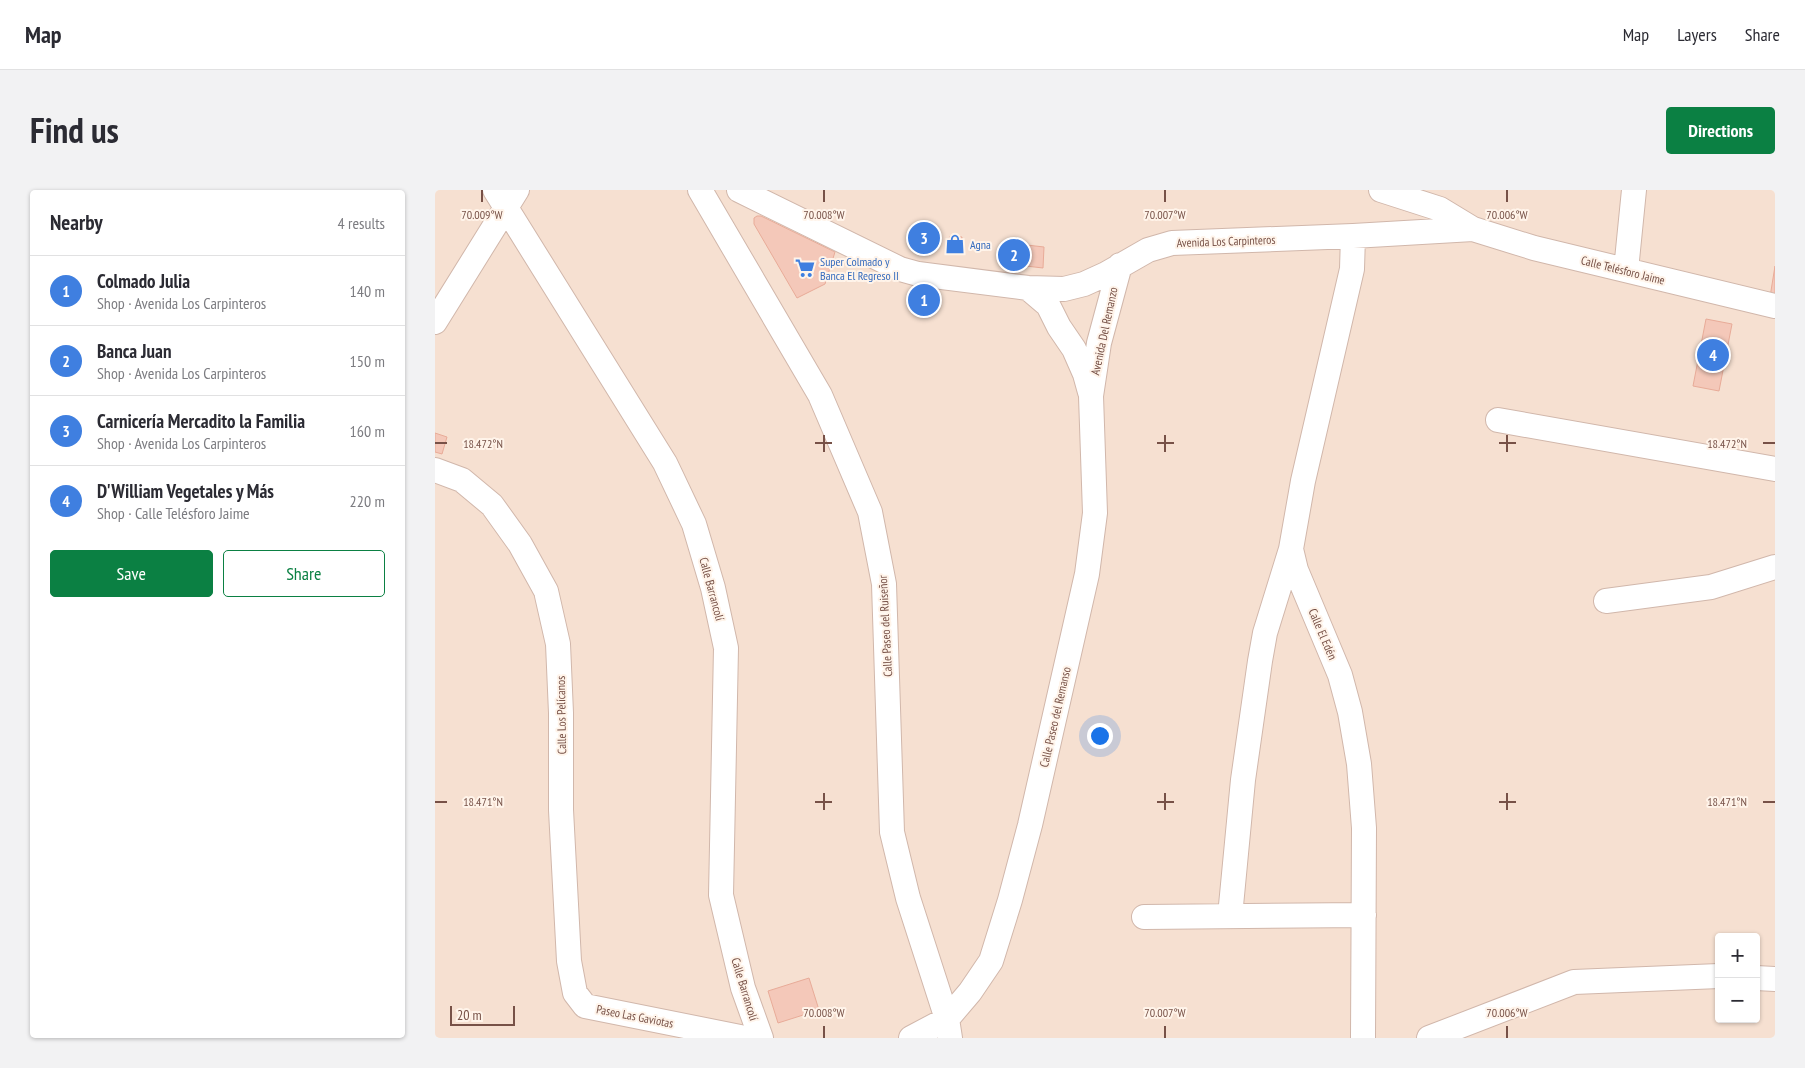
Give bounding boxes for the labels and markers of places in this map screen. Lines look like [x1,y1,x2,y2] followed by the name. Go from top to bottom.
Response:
[908,219,940,257] pin: 3
[944,233,966,255] shop icon: Agna
[998,236,1030,274] pin: 2
[970,237,991,252] place label: Agna
[820,254,899,283] place label: Super Colmado y Banca El Regreso II
[794,257,816,279] supermarket icon: Super Colmado y Banca El Regreso II
[908,281,940,319] pin: 1
[1697,336,1729,374] pin: 4

